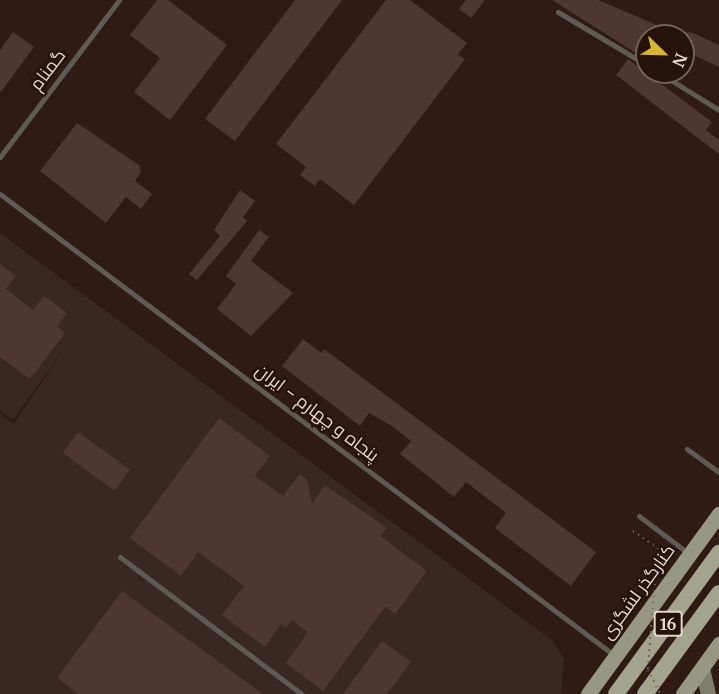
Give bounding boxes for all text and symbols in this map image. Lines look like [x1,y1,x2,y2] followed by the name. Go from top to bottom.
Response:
[635,24,695,84] north arrow
[25,45,71,95] street label: گمنام
[668,51,691,70] text: N
[251,359,383,467] street label: پنجاه و چهارم - ایران
[596,540,680,644] street label: کنارگذر لشگری
[653,611,683,637] road number: 16

